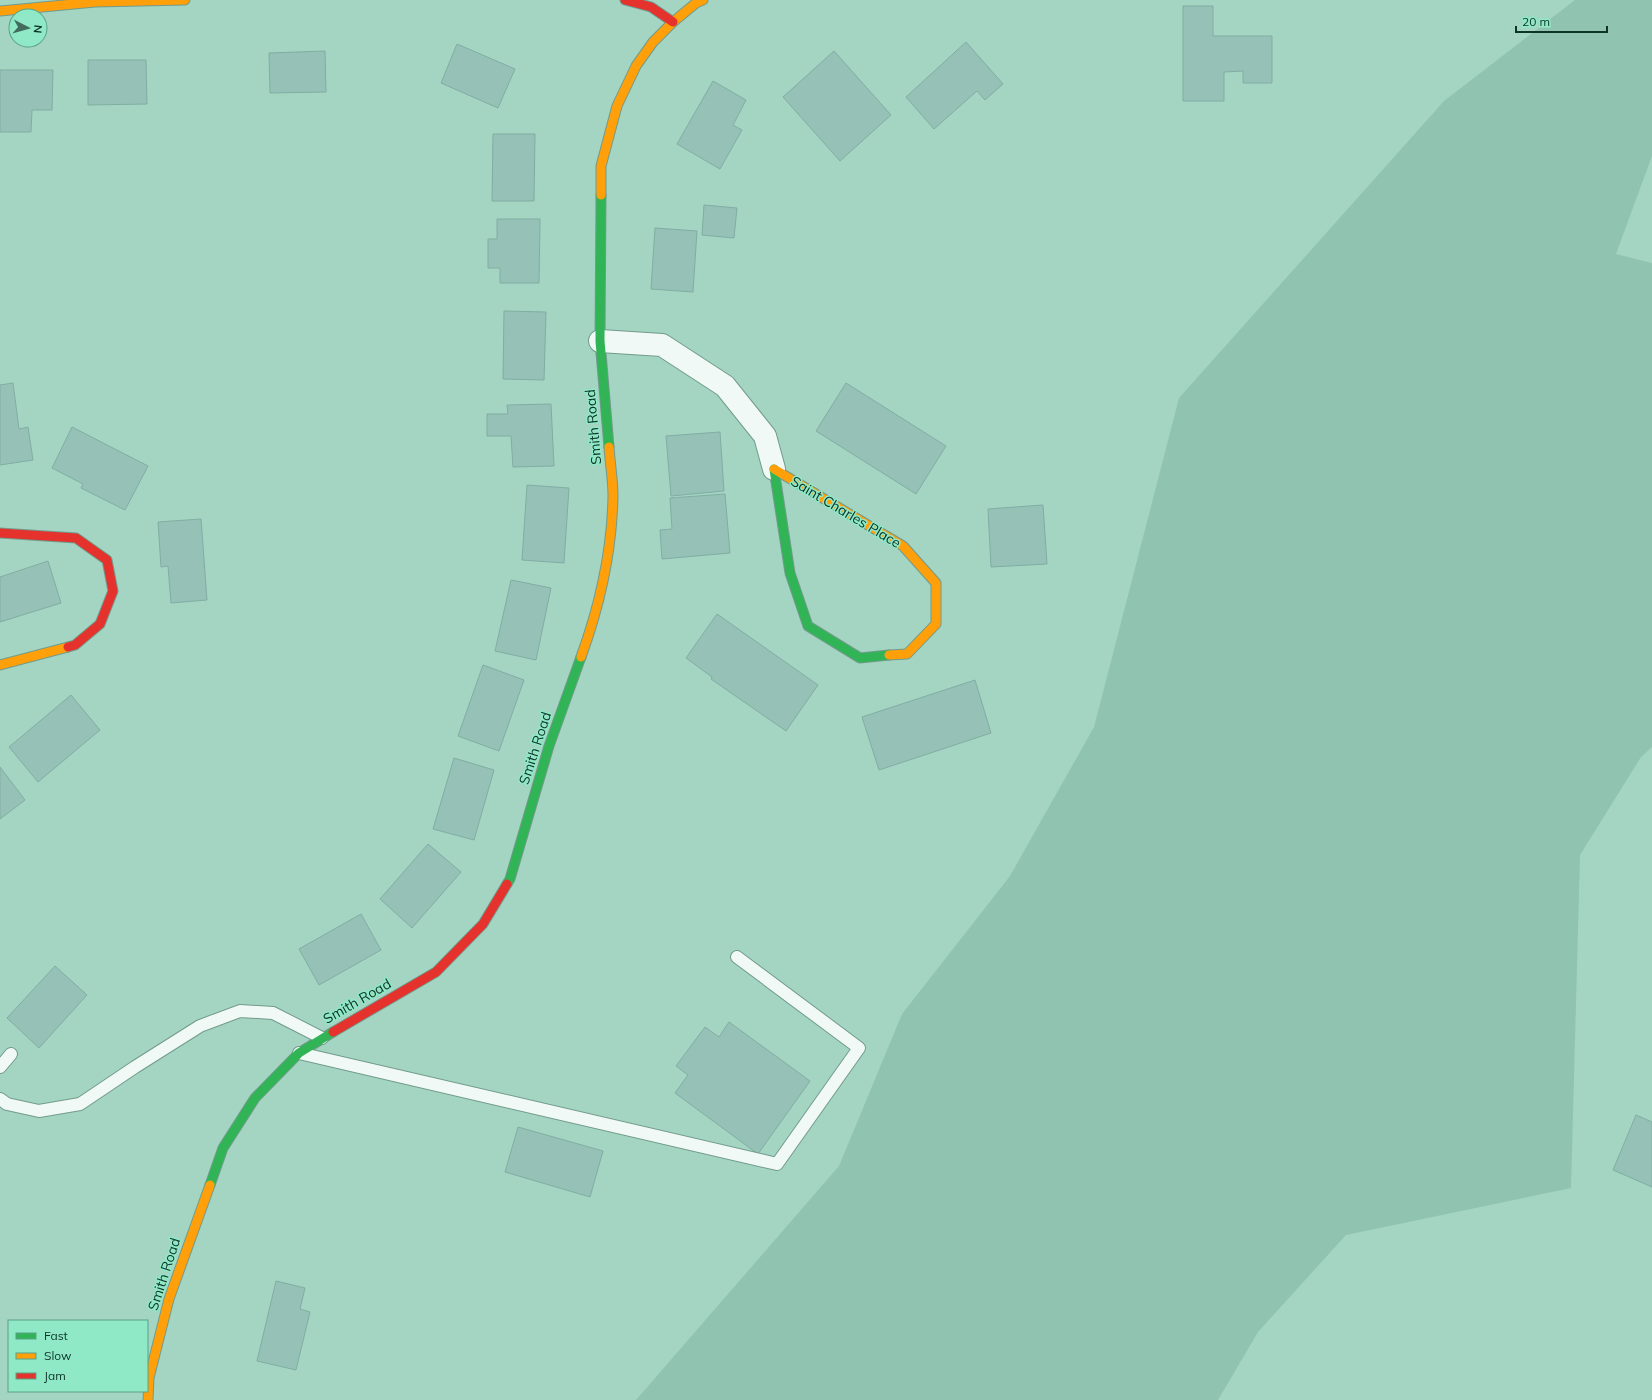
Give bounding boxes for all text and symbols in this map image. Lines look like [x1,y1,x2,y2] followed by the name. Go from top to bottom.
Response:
[8,8,48,48] north arrow
[1516,8,1607,34] scale bar
[1522,14,1550,29] text: 20 m
[31,24,45,34] text: N
[581,389,605,465] street label: Smith Road
[788,472,904,552] street label: Saint Charles Place
[515,709,555,787] street label: Smith Road
[320,974,394,1028] street label: Smith Road
[144,1235,184,1313] street label: Smith Road
[8,1320,148,1392] legend
[44,1328,68,1343] text: Fast
[44,1348,72,1363] text: Slow
[44,1368,66,1383] text: Jam

